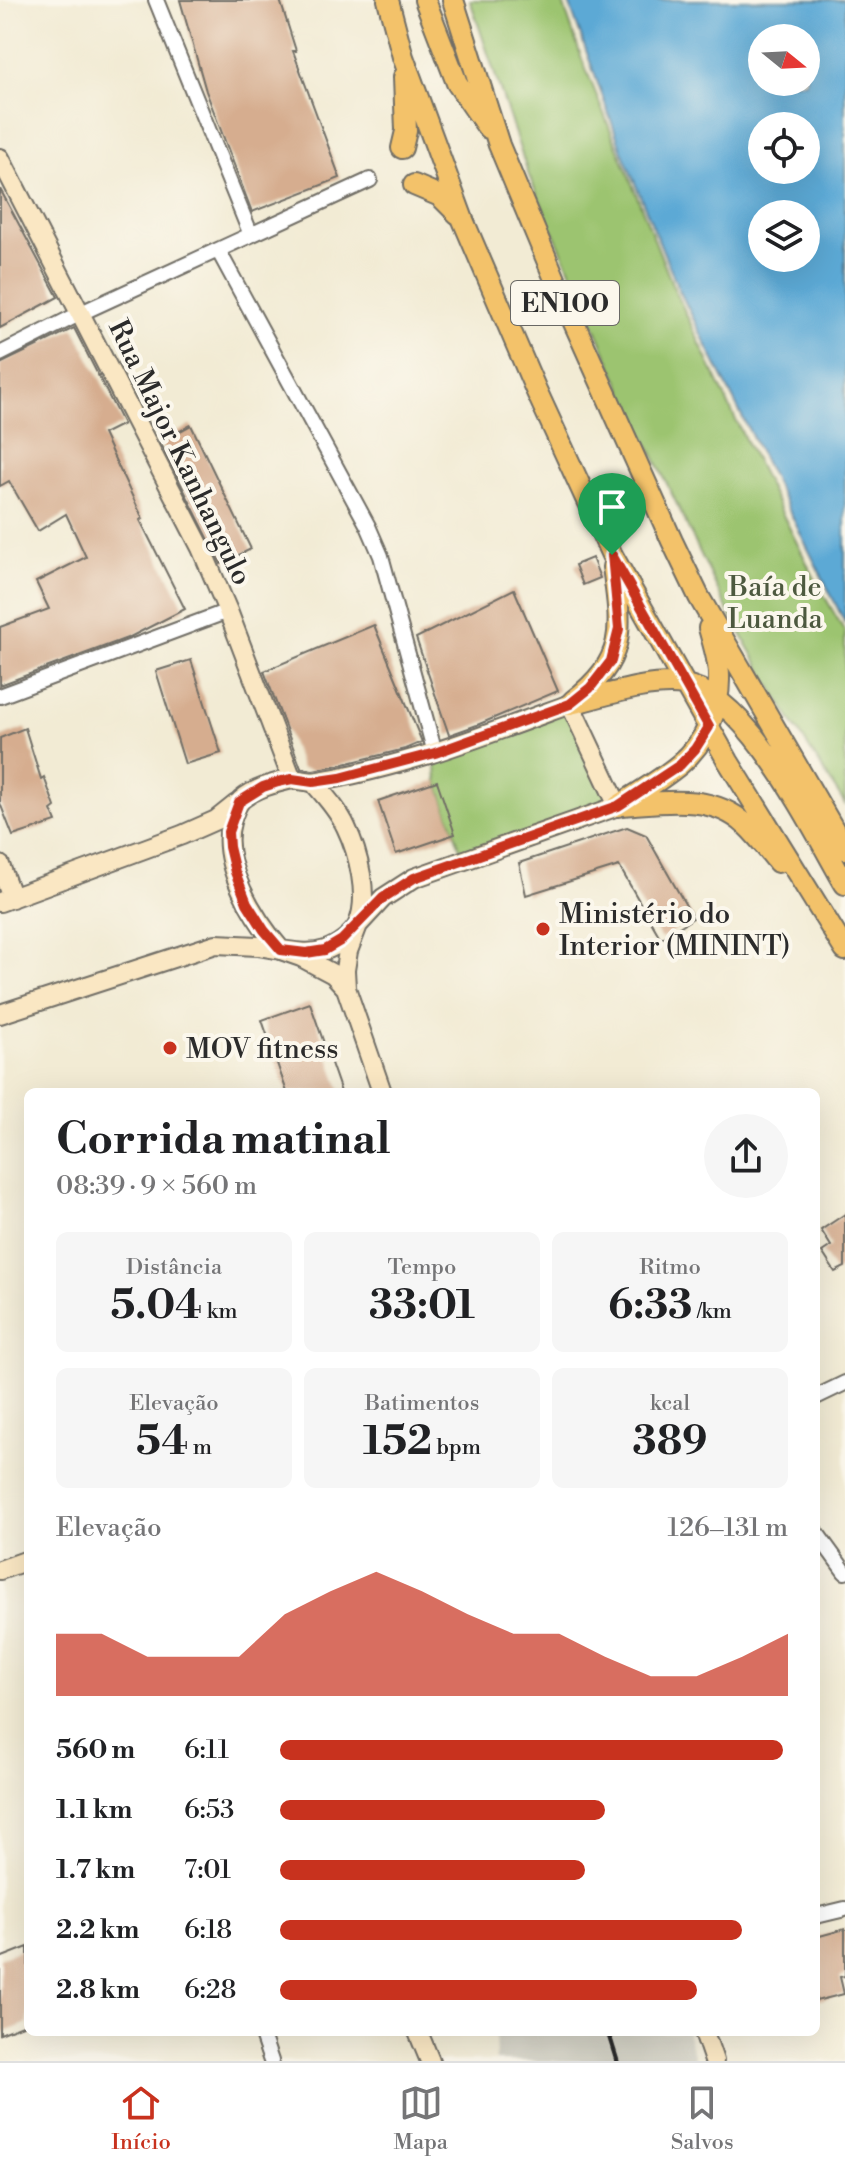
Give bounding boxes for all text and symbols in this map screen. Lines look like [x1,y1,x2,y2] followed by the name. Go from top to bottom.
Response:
[748,24,820,96] north arrow
[748,24,820,272] map controls
[748,112,820,184] button: locate
[748,200,820,272] button: layers
[511,281,619,325] road number: EN100
[100,314,259,591] street label: Rua Major Kanhangulo
[578,473,646,555] pin
[590,485,634,529] icon: arrive
[727,570,824,637] park label: Baía de Luanda
[559,897,790,964] place label: Ministério do Interior (MININT)
[534,920,552,938] marker: Ministério do Interior (MININT)
[186,1032,339,1067] place label: MOV fitness
[161,1039,179,1057] marker: MOV fitness
[56,1112,391,1167] text: Corrida matinal
[704,1114,788,1198] button: share
[56,1170,257,1202] text: 08:39 · 9 × 560 m
[126,1254,222,1281] text: Distância
[388,1254,456,1281] text: Tempo
[639,1254,701,1281] text: Ritmo
[111,1281,202,1331] text: 5.04
[369,1281,475,1331] text: 33:01
[608,1281,692,1331] text: 6:33
[202,1298,237,1325] text: km
[692,1298,732,1325] text: /km
[129,1390,219,1417] text: Elevação
[365,1390,479,1417] text: Batimentos
[650,1390,690,1417] text: kcal
[136,1417,188,1467] text: 54
[363,1417,432,1467] text: 152
[633,1417,707,1467] text: 389
[188,1434,212,1461] text: m
[432,1434,481,1461] text: bpm
[56,1512,162,1544] text: Elevação
[667,1512,788,1544] text: 126–131 m
[56,1734,135,1766] text: 560 m
[184,1734,229,1766] text: 6:11
[56,1794,132,1826] text: 1.1 km
[184,1794,234,1826] text: 6:53
[56,1854,135,1886] text: 1.7 km
[184,1854,231,1886] text: 7:01
[56,1914,140,1946] text: 2.2 km
[184,1914,232,1946] text: 6:18
[56,1974,140,2006] text: 2.8 km
[184,1974,236,2006] text: 6:28
[111,2081,171,2156] tab: Início
[394,2081,448,2156] tab: Mapa
[671,2081,734,2156] tab: Salvos

